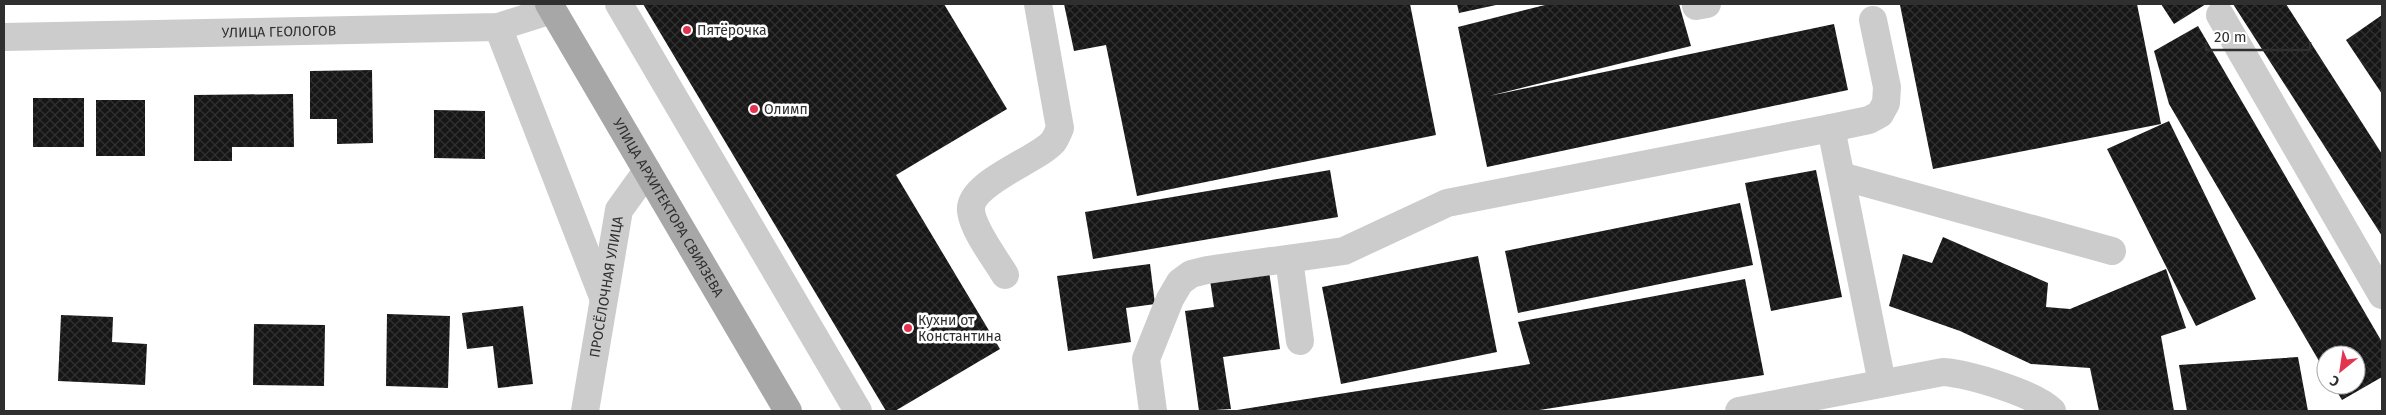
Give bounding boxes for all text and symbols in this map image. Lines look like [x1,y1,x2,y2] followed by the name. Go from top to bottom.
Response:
[2206,20,2310,52] scale bar
[222,22,336,41] street label: УЛИЦА ГЕОЛОГОВ
[697,22,767,39] place label: Пятёрочка
[681,24,693,36] marker: Пятёрочка
[2214,28,2247,46] text: 20 m
[764,101,808,118] place label: Олимп
[748,103,760,115] marker: Олимп
[609,115,728,300] street label: УЛИЦА АРХИТЕКТОРА СВИЯЗЕВА
[586,215,626,359] street label: ПРОСЁЛОЧНАЯ УЛИЦА
[918,312,1002,345] place label: Кухни от Константина
[902,322,914,334] marker: Кухни от Константина
[2316,345,2366,395] north arrow
[2327,371,2342,390] text: С

